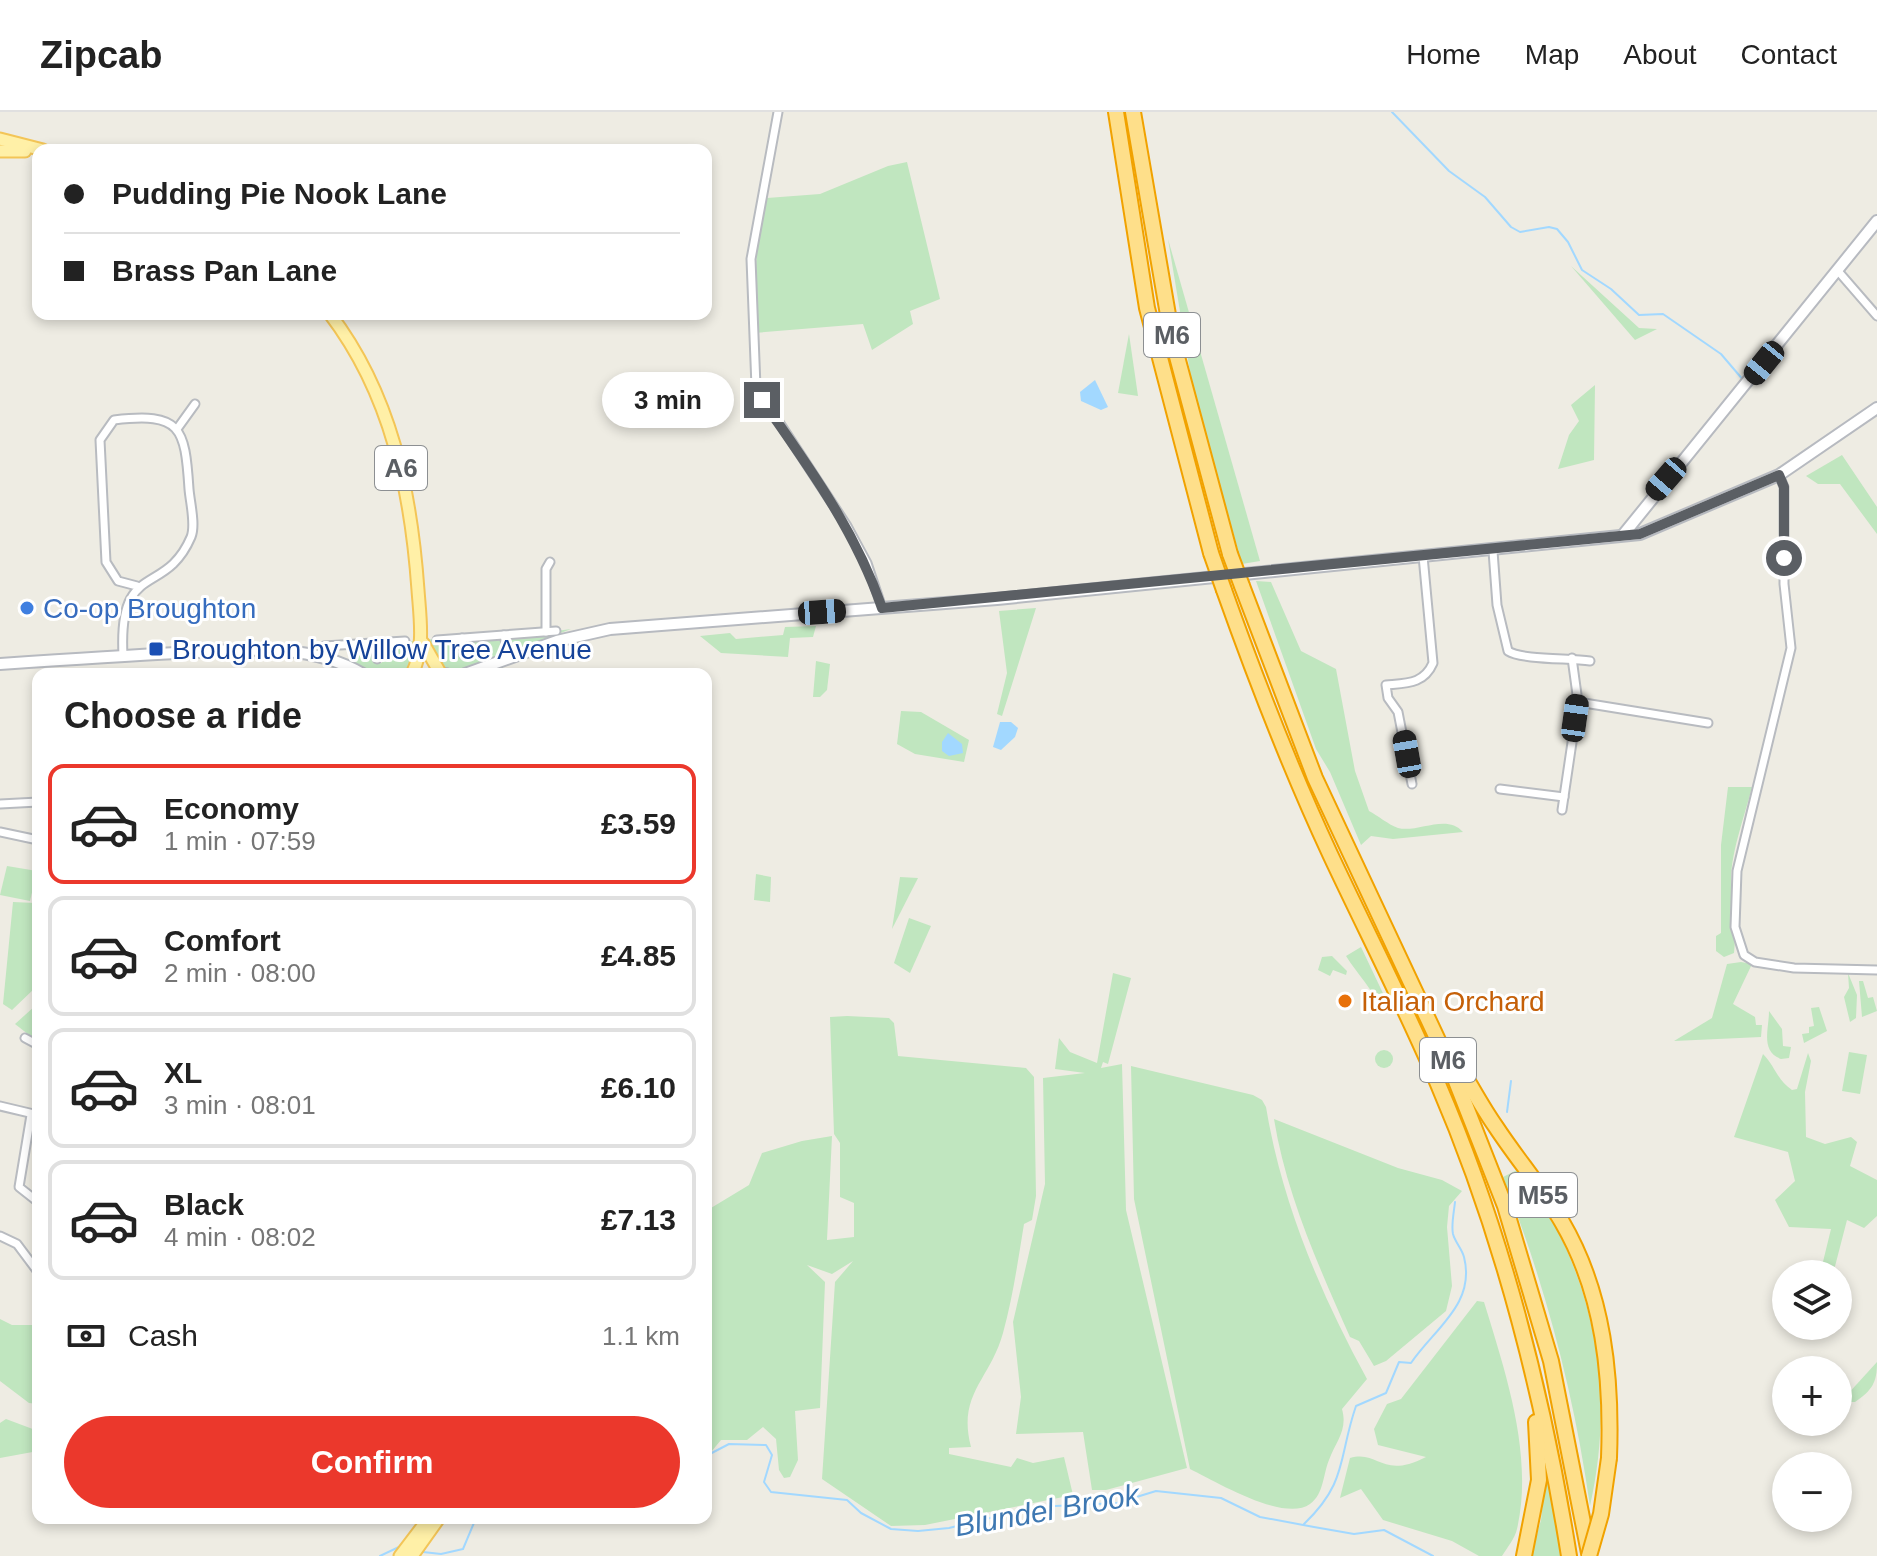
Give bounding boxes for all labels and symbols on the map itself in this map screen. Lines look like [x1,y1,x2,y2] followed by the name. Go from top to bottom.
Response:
[1144,313,1200,357] road number: M6
[1740,337,1788,389] car
[602,372,734,428] callout: 3 min
[744,382,780,418] route end
[375,446,427,490] road number: A6
[1641,453,1691,505] car
[1766,540,1802,576] route start
[43,593,256,624] place label: Co-op Broughton
[797,598,847,626] car
[18,599,36,617] marker: Co-op Broughton
[172,634,592,665] place label: Broughton by Willow Tree Avenue
[147,640,165,658] marker: Broughton by Willow Tree Avenue
[1560,693,1590,743] car
[1391,728,1423,780] car
[1361,986,1545,1017] place label: Italian Orchard
[1336,992,1354,1010] marker: Italian Orchard
[1420,1038,1476,1082] road number: M6
[1509,1173,1577,1217] road number: M55
[952,1477,1144,1542] water label: Blundel Brook

